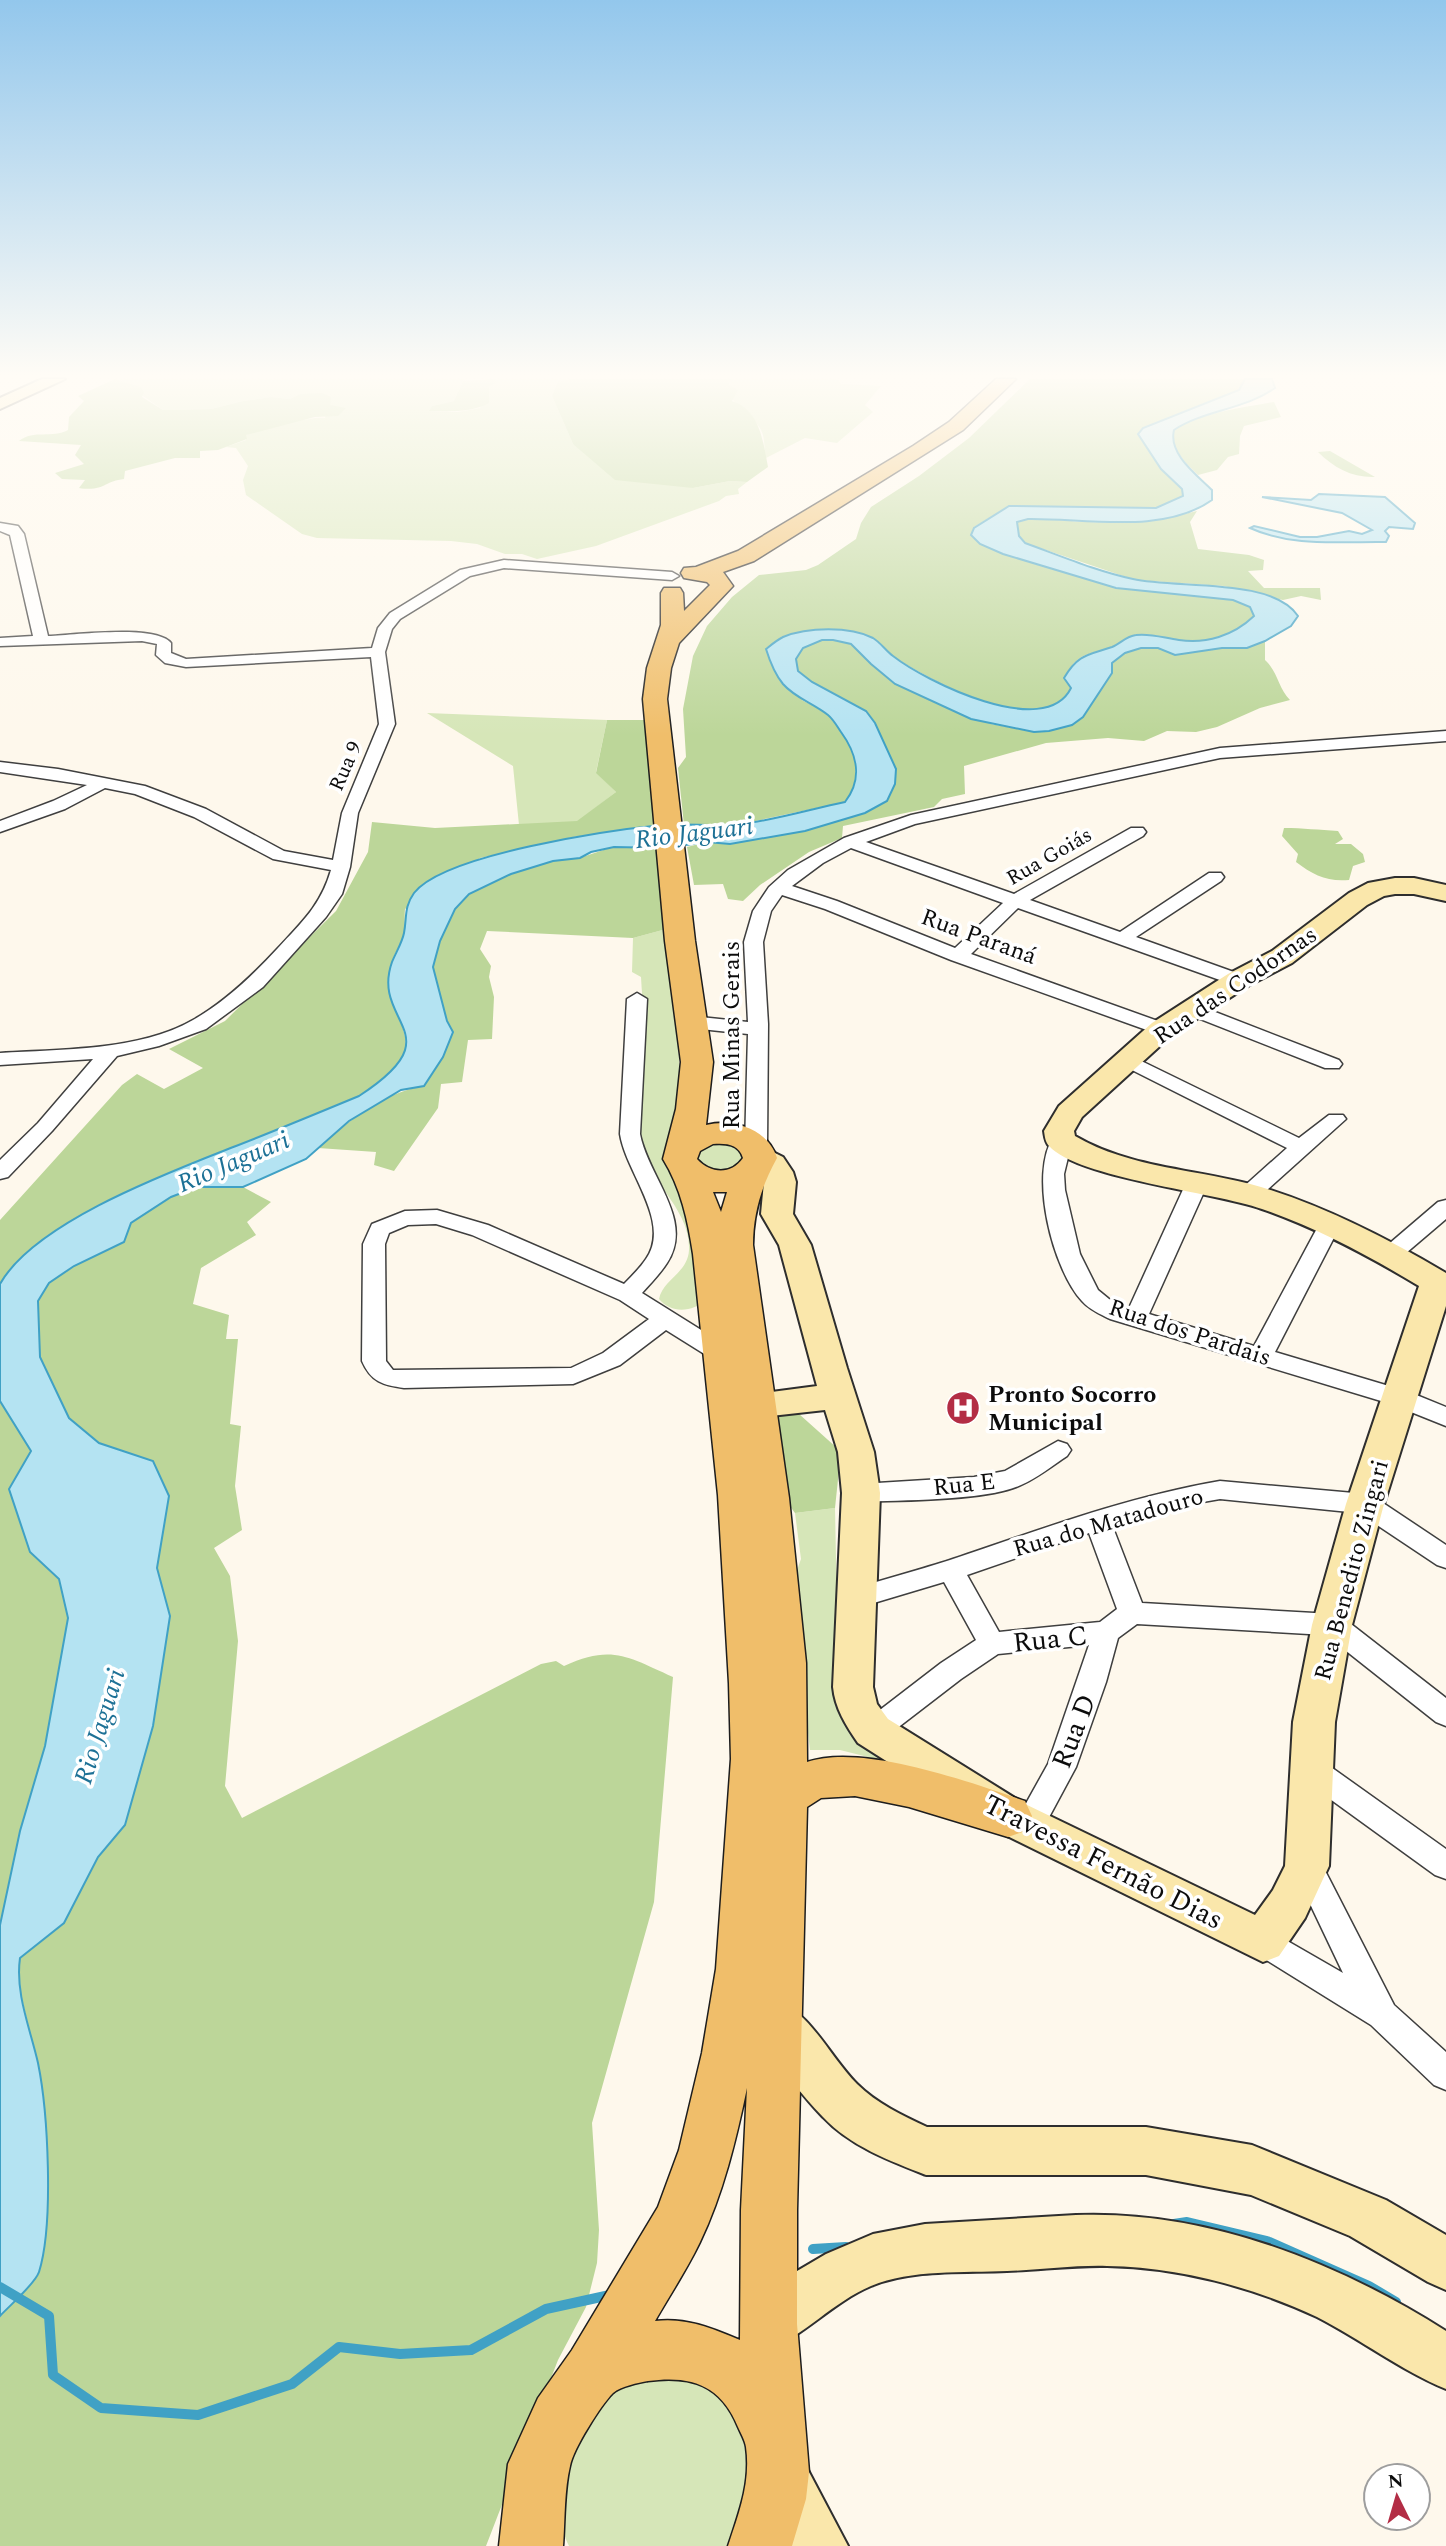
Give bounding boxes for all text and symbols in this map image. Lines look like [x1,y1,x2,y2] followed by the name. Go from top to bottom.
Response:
[321,736,371,797] street label: Rua 9
[633,806,756,860] water label: Rio Jaguari
[1001,819,1098,894] street label: Rua Goiás
[916,899,1042,975] street label: Rua Paraná
[1146,918,1325,1054] street label: Rua das Codornas
[714,941,750,1129] street label: Rua Minas Gerais
[171,1120,296,1204] water label: Rio Jaguari
[1104,1290,1276,1376] street label: Rua dos Pardais
[988,1377,1156,1441] place label: Pronto Socorro Municipal
[944,1389,982,1427] hospital icon: Pronto Socorro Municipal
[1305,1456,1399,1685] street label: Rua Benedito Zingari
[931,1464,997,1506] street label: Rua E
[1009,1479,1208,1567] street label: Rua do Matadouro
[1010,1614,1090,1665] street label: Rua C
[63,1664,136,1789] water label: Rio Jaguari
[1041,1688,1108,1775] street label: Rua D
[976,1783,1231,1941] street label: Travessa Fernão Dias
[1362,2462,1432,2532] north arrow
[1387,2466,1405,2497] text: N

